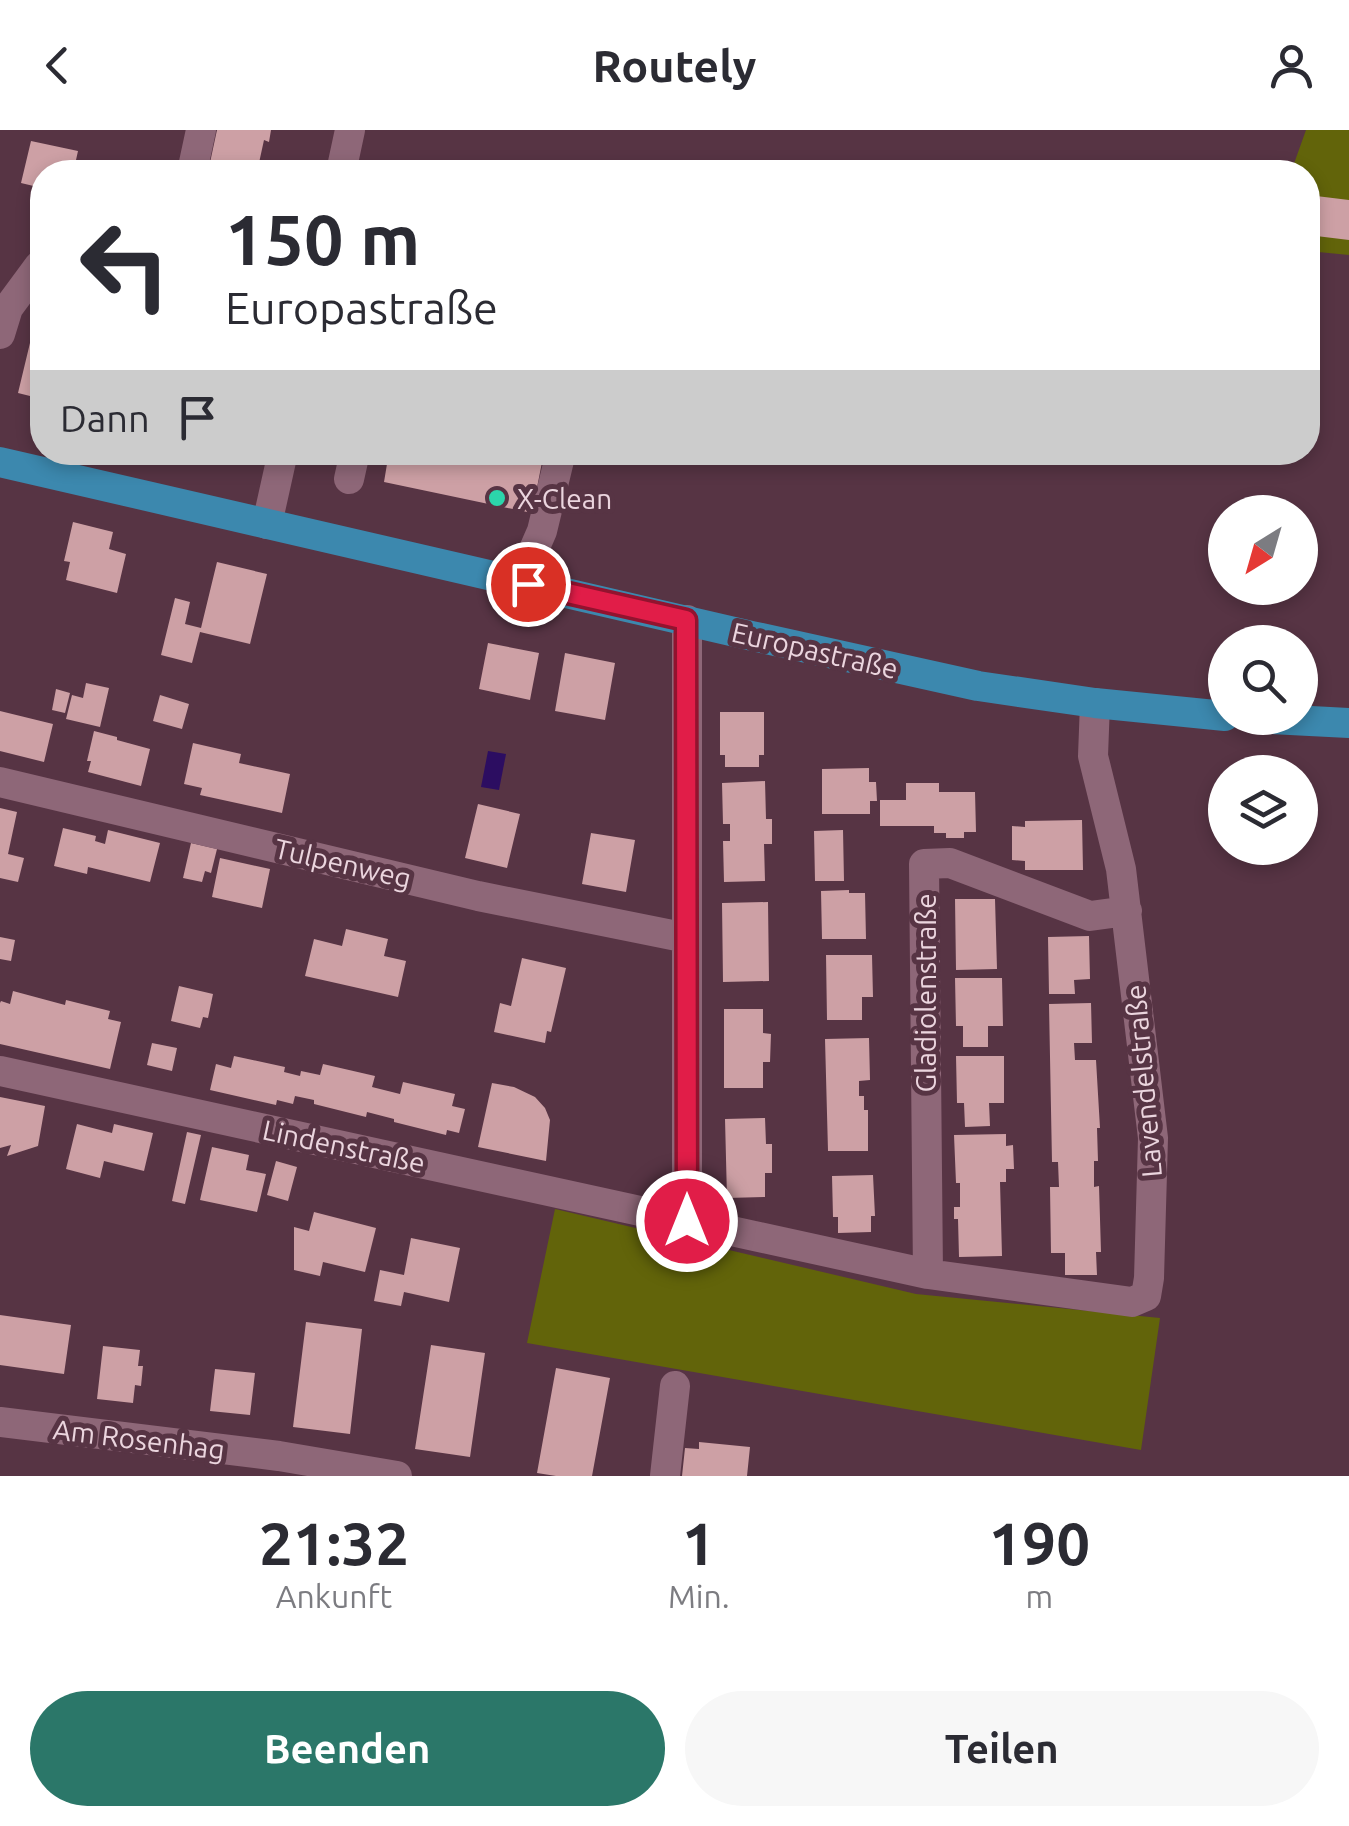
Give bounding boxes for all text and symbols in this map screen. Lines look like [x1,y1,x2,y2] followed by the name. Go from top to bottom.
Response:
[30,38,85,93] icon: back
[1264,38,1319,93] icon: person
[593,40,756,91] text: Routely
[60,200,190,330] icon: left
[225,200,420,278] text: 150 m
[225,282,498,333] text: Europastraße
[170,390,225,445] icon: arrive
[60,397,150,439] text: Dann
[517,483,612,514] place label: X-Clean
[486,487,508,509] marker: X-Clean
[1208,495,1318,605] north arrow
[1208,495,1318,865] map controls
[486,542,571,627] pin
[501,557,556,612] icon: arrive
[729,616,901,684] street label: Europastraße
[1208,625,1318,735] button: search
[1208,755,1318,865] button: layers
[272,832,414,894] street label: Tulpenweg
[910,893,941,1093] street label: Gladiolenstraße
[1119,983,1167,1179] street label: Lavendelstraße
[260,1114,428,1178] street label: Lindenstraße
[635,1169,739,1273] position arrow
[51,1413,227,1465] street label: Am Rosenhag
[259,1509,409,1576] text: 21:32
[682,1509,716,1576] text: 1
[989,1509,1090,1576] text: 190
[276,1578,392,1614] text: Ankunft
[668,1578,730,1614] text: Min.
[1025,1578,1053,1614] text: m
[30,1691,665,1806] button: Beenden
[685,1691,1319,1806] button: Teilen

